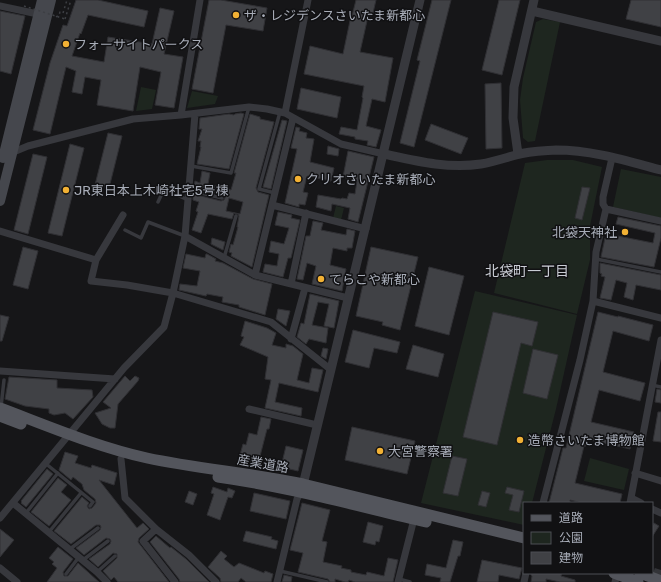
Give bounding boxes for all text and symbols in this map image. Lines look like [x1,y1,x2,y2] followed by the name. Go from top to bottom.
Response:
[244,8,425,23] place label: ザ・レジデンスさいたま新都心
[231,10,241,20] marker: ザ・レジデンスさいたま新都心
[74,37,203,52] place label: フォーサイトパークス
[61,39,71,49] marker: フォーサイトパークス
[306,172,436,187] place label: クリオさいたま新都心
[293,174,303,184] marker: クリオさいたま新都心
[74,183,228,198] place label: JR東日本上木崎社宅5号棟
[61,185,71,195] marker: JR東日本上木崎社宅5号棟
[552,225,617,240] place label: 北袋天神社
[620,227,630,237] marker: 北袋天神社
[485,263,569,280] district label: 北袋町一丁目
[329,272,420,287] place label: てらこや新都心
[316,274,326,284] marker: てらこや新都心
[528,433,645,448] place label: 造幣さいたま博物館
[515,435,525,445] marker: 造幣さいたま博物館
[388,444,453,459] place label: 大宮警察署
[375,446,385,456] marker: 大宮警察署
[236,452,290,475] street label: 産業道路
[523,502,653,574] legend
[559,511,583,525] text: 道路
[559,531,583,545] text: 公園
[559,551,583,565] text: 建物

